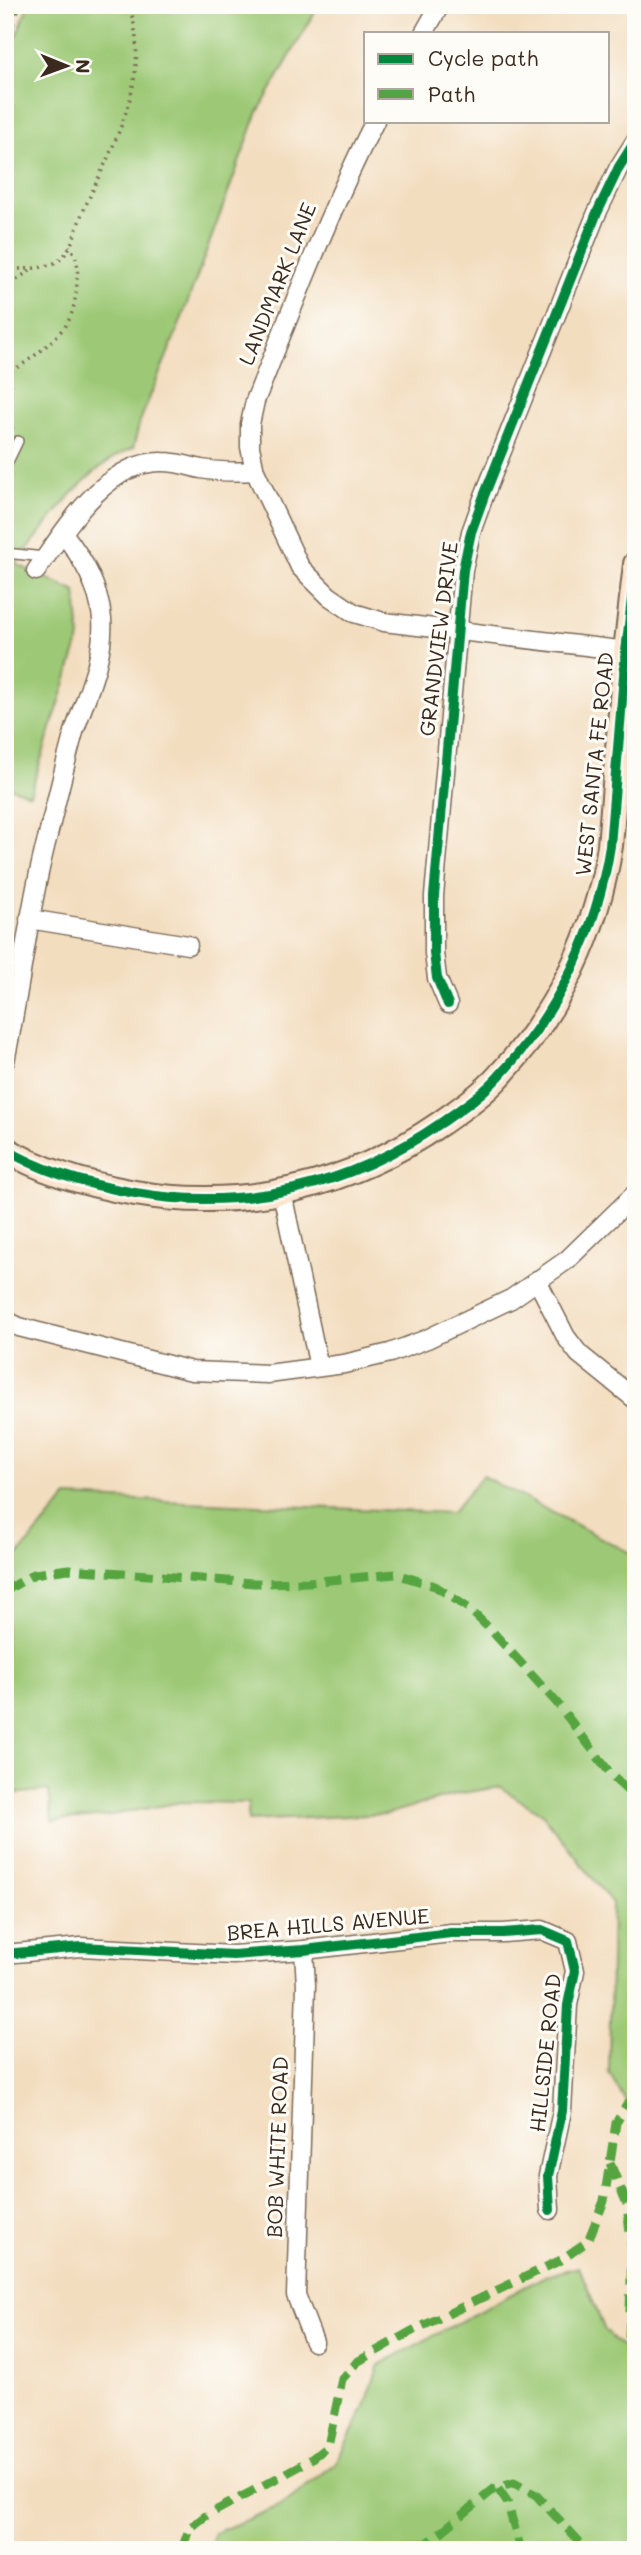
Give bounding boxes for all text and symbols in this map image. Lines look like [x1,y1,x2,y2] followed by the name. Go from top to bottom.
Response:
[32,32,102,102] north arrow
[364,32,610,122] legend
[428,44,538,71] text: Cycle path
[71,59,96,74] text: N
[428,80,475,107] text: Path
[232,198,321,369] street label: LANDMARK LANE
[412,540,463,738] street label: GRANDVIEW DRIVE
[568,651,619,877] street label: WEST SANTA FE ROAD
[226,1901,430,1946] street label: BREA HILLS AVENUE
[523,1972,566,2134] street label: HILLSIDE ROAD
[260,2056,293,2238] street label: BOB WHITE ROAD

